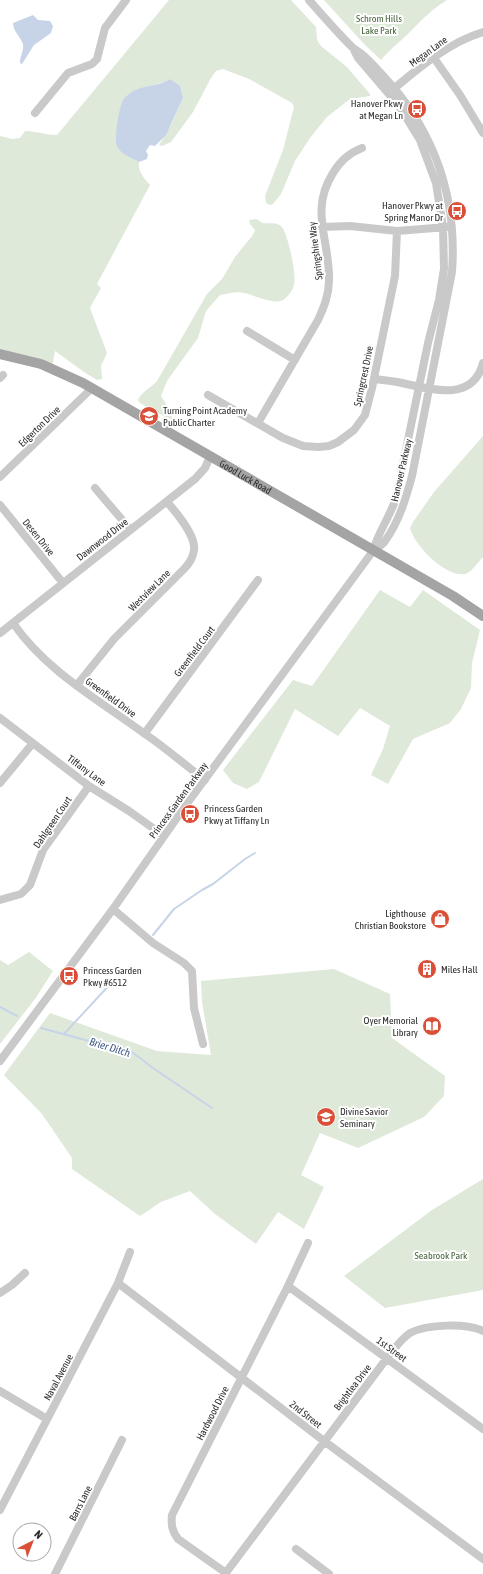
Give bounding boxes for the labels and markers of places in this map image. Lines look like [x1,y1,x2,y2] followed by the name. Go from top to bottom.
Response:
[351,98,403,121] place label: Hanover Pkwy at Megan Ln
[406,98,428,120] bus stop icon: Hanover Pkwy at Megan Ln
[382,200,444,223] place label: Hanover Pkwy at Spring Manor Dr
[446,200,468,222] bus stop icon: Hanover Pkwy at Spring Manor Dr
[138,405,160,427] school or university icon: Turning Point Academy Public Charter
[163,405,247,428] place label: Turning Point Academy Public Charter
[179,803,201,825] bus stop icon: Princess Garden Pkwy at Tiffany Ln
[204,803,269,826] place label: Princess Garden Pkwy at Tiffany Ln
[355,908,426,931] place label: Lighthouse Christian Bookstore
[429,908,451,930] shop icon: Lighthouse Christian Bookstore
[416,958,438,980] building icon: Miles Hall
[441,964,478,975] place label: Miles Hall
[58,965,80,987] bus stop icon: Princess Garden Pkwy #6512
[83,965,142,988] place label: Princess Garden Pkwy #6512
[364,1015,418,1038] place label: Oyer Memorial Library
[421,1015,443,1037] library icon: Oyer Memorial Library
[315,1106,337,1128] school or university icon: Divine Savior Seminary
[340,1106,389,1129] place label: Divine Savior Seminary

